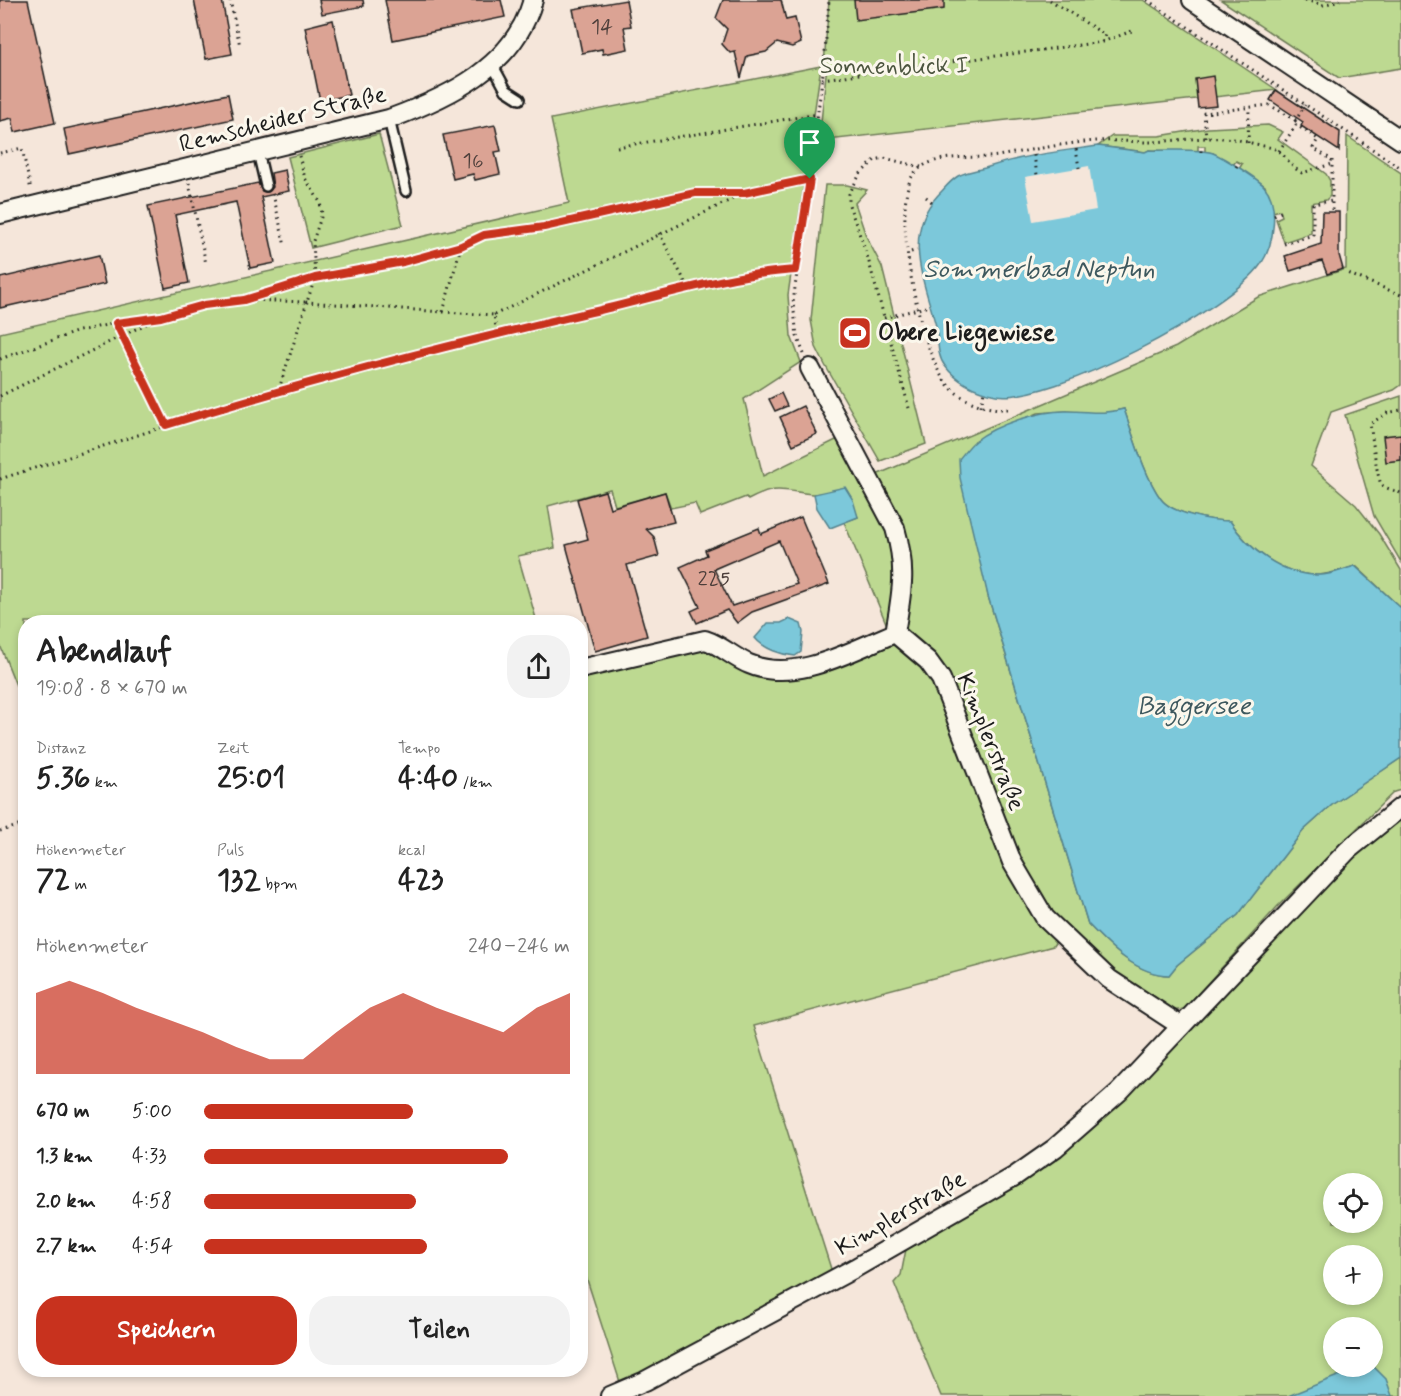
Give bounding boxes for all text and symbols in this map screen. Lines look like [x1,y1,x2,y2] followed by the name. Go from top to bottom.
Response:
[591,13,613,41] house number: 14
[820,51,968,82] park label: Sonnenblick I
[176,79,390,161] street label: Remscheider Straße
[784,117,835,179] pin
[793,126,826,159] icon: arrive
[463,147,484,175] house number: 16
[923,253,1155,287] water label: Sommerbad Neptun
[837,315,873,351] sports icon: Obere Liegewiese
[878,318,1055,352] place label: Obere Liegewiese
[697,565,731,593] house number: 225
[36,630,172,674] text: Abendlauf
[507,635,570,698] button: share
[948,669,1032,816] street label: Kimplerstraße
[36,675,188,702] text: 19:08 · 8 × 670 m
[1137,690,1252,727] water label: Baggersee
[36,738,86,759] text: Distanz
[217,738,250,759] text: Zeit
[398,738,440,759] text: Tempo
[36,759,90,798] text: 5.36
[217,759,285,798] text: 25:01
[398,759,458,798] text: 4:40
[90,772,118,793] text: km
[458,772,493,793] text: /km
[36,840,126,861] text: Höhenmeter
[217,840,244,861] text: Puls
[398,840,425,861] text: kcal
[36,861,70,900] text: 72
[217,861,261,900] text: 132
[398,861,444,900] text: 423
[70,874,87,895] text: m
[261,874,298,895] text: bpm
[36,933,148,960] text: Höhenmeter
[468,933,570,960] text: 240–246 m
[36,1098,90,1125] text: 670 m
[132,1098,172,1125] text: 5:00
[36,1143,93,1170] text: 1.3 km
[132,1143,166,1170] text: 4:33
[830,1164,972,1264] street label: Kimplerstraße
[1323,1173,1383,1377] map controls
[1323,1173,1383,1233] button: locate
[36,1188,96,1215] text: 2.0 km
[132,1188,172,1215] text: 4:58
[36,1233,97,1260] text: 2.7 km
[132,1233,173,1260] text: 4:54
[1323,1245,1383,1305] button: +
[36,1296,297,1365] button: Speichern
[309,1296,570,1365] button: Teilen
[1323,1317,1383,1377] button: −

